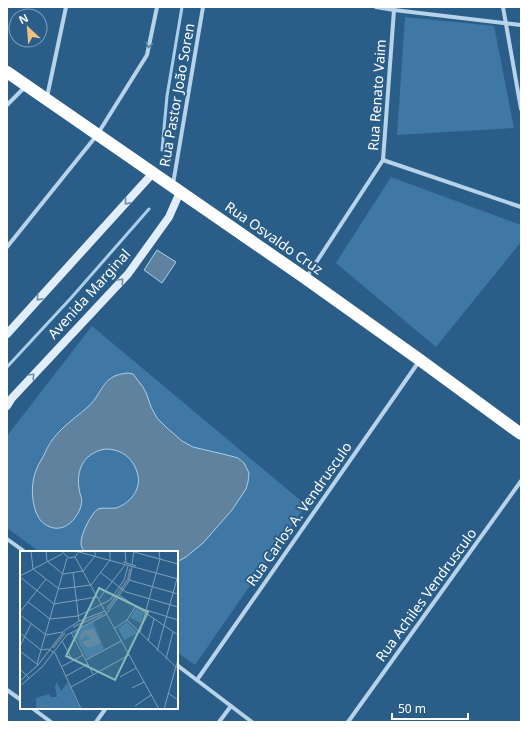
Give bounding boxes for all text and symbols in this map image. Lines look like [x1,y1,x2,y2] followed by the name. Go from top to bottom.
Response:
[8,8,48,48] north arrow
[16,10,31,27] text: N
[155,22,198,168] street label: Rua Pastor João Soren
[363,39,390,151] street label: Rua Renato Vaim
[146,42,154,48] one-way arrow
[124,197,132,205] one-way arrow
[221,197,327,279] street label: Rua Osvaldo Cruz
[43,245,134,343] street label: Avenida Marginal
[116,279,123,286] one-way arrow
[37,293,44,301] one-way arrow
[27,374,34,381] one-way arrow
[241,438,356,590] street label: Rua Carlos A. Vendrusculo
[371,524,480,665] street label: Rua Achiles Vendrusculo
[20,551,178,709] inset map
[392,695,468,721] scale bar
[398,700,426,717] text: 50 m

